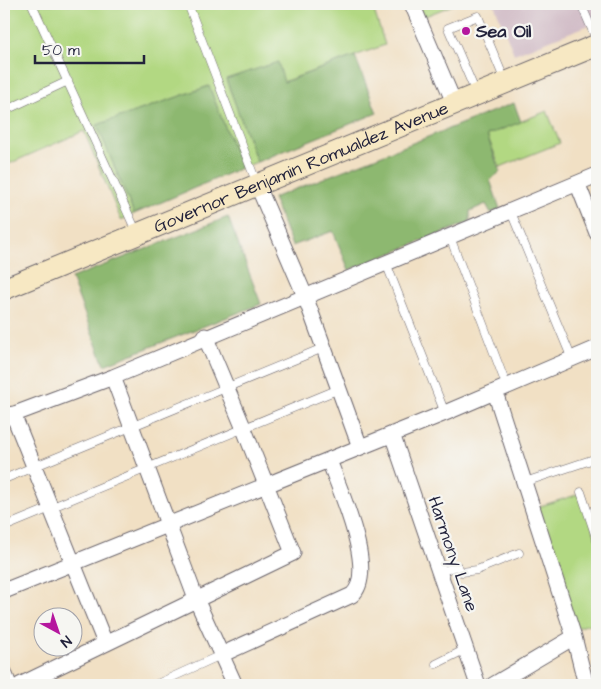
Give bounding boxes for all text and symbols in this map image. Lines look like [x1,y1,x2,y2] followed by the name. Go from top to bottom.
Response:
[475,19,531,44] place label: Sea Oil
[460,25,472,37] marker: Sea Oil
[35,32,144,64] scale bar
[42,40,80,61] text: 50 m
[150,95,452,239] street label: Governor Benjamin Romualdez Avenue
[421,493,485,616] street label: Harmony Lane
[32,606,82,656] north arrow
[56,631,76,652] text: N

